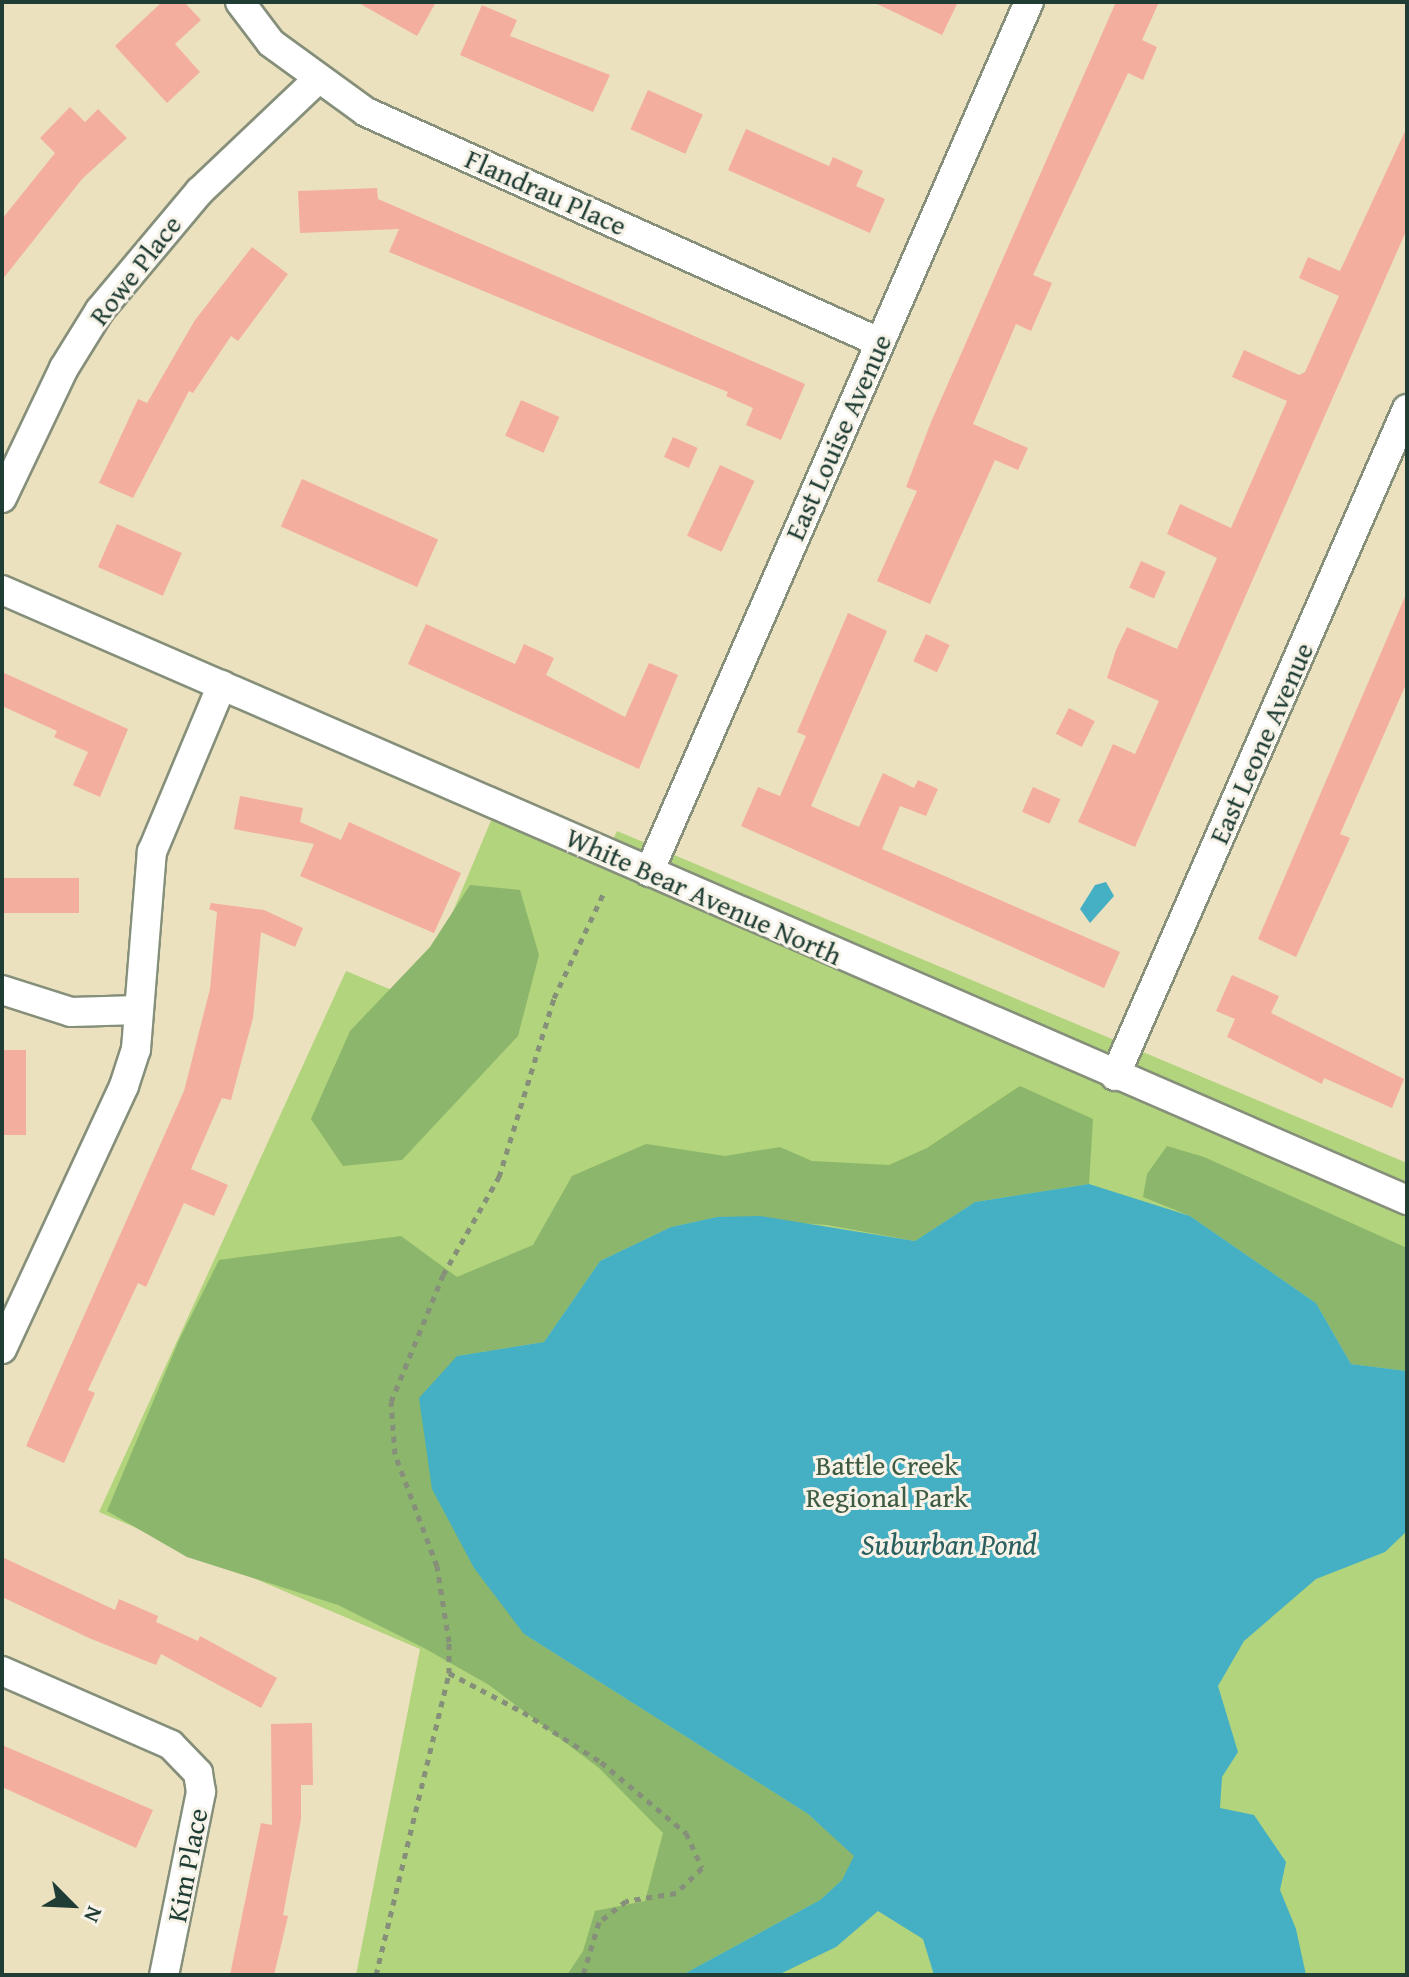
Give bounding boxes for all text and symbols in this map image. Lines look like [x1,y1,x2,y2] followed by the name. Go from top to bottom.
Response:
[460,141,632,243] street label: Flandrau Place
[82,208,188,332] street label: Rowe Place
[778,329,898,545] street label: East Louise Avenue
[1202,637,1320,849] street label: East Leone Avenue
[561,820,847,972] street label: White Bear Avenue North
[806,1448,968,1514] park label: Battle Creek Regional Park
[861,1526,1037,1562] water label: Suburban Pond
[160,1805,214,1925] street label: Kim Place
[32,1865,112,1945] north arrow
[76,1902,112,1928] text: N

